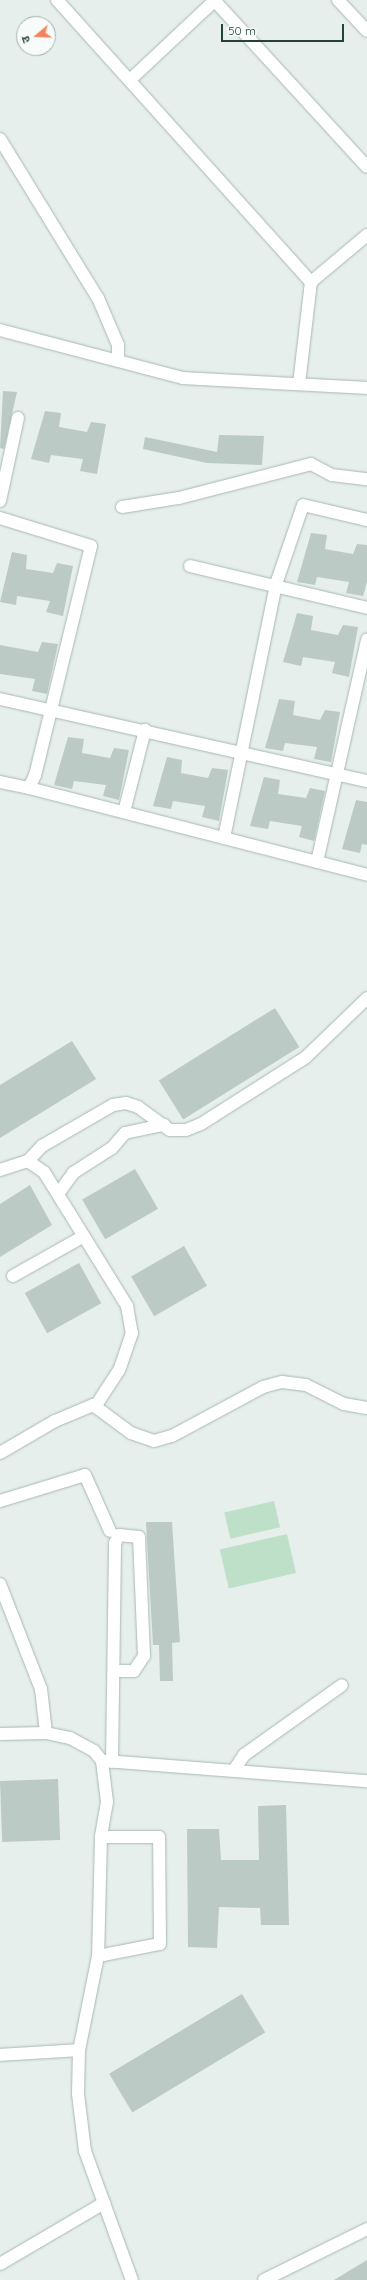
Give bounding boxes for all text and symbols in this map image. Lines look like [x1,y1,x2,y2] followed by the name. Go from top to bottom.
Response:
[16,16,56,56] north arrow
[223,16,346,42] scale bar
[228,23,256,38] text: 50 m
[18,34,33,45] text: उ

